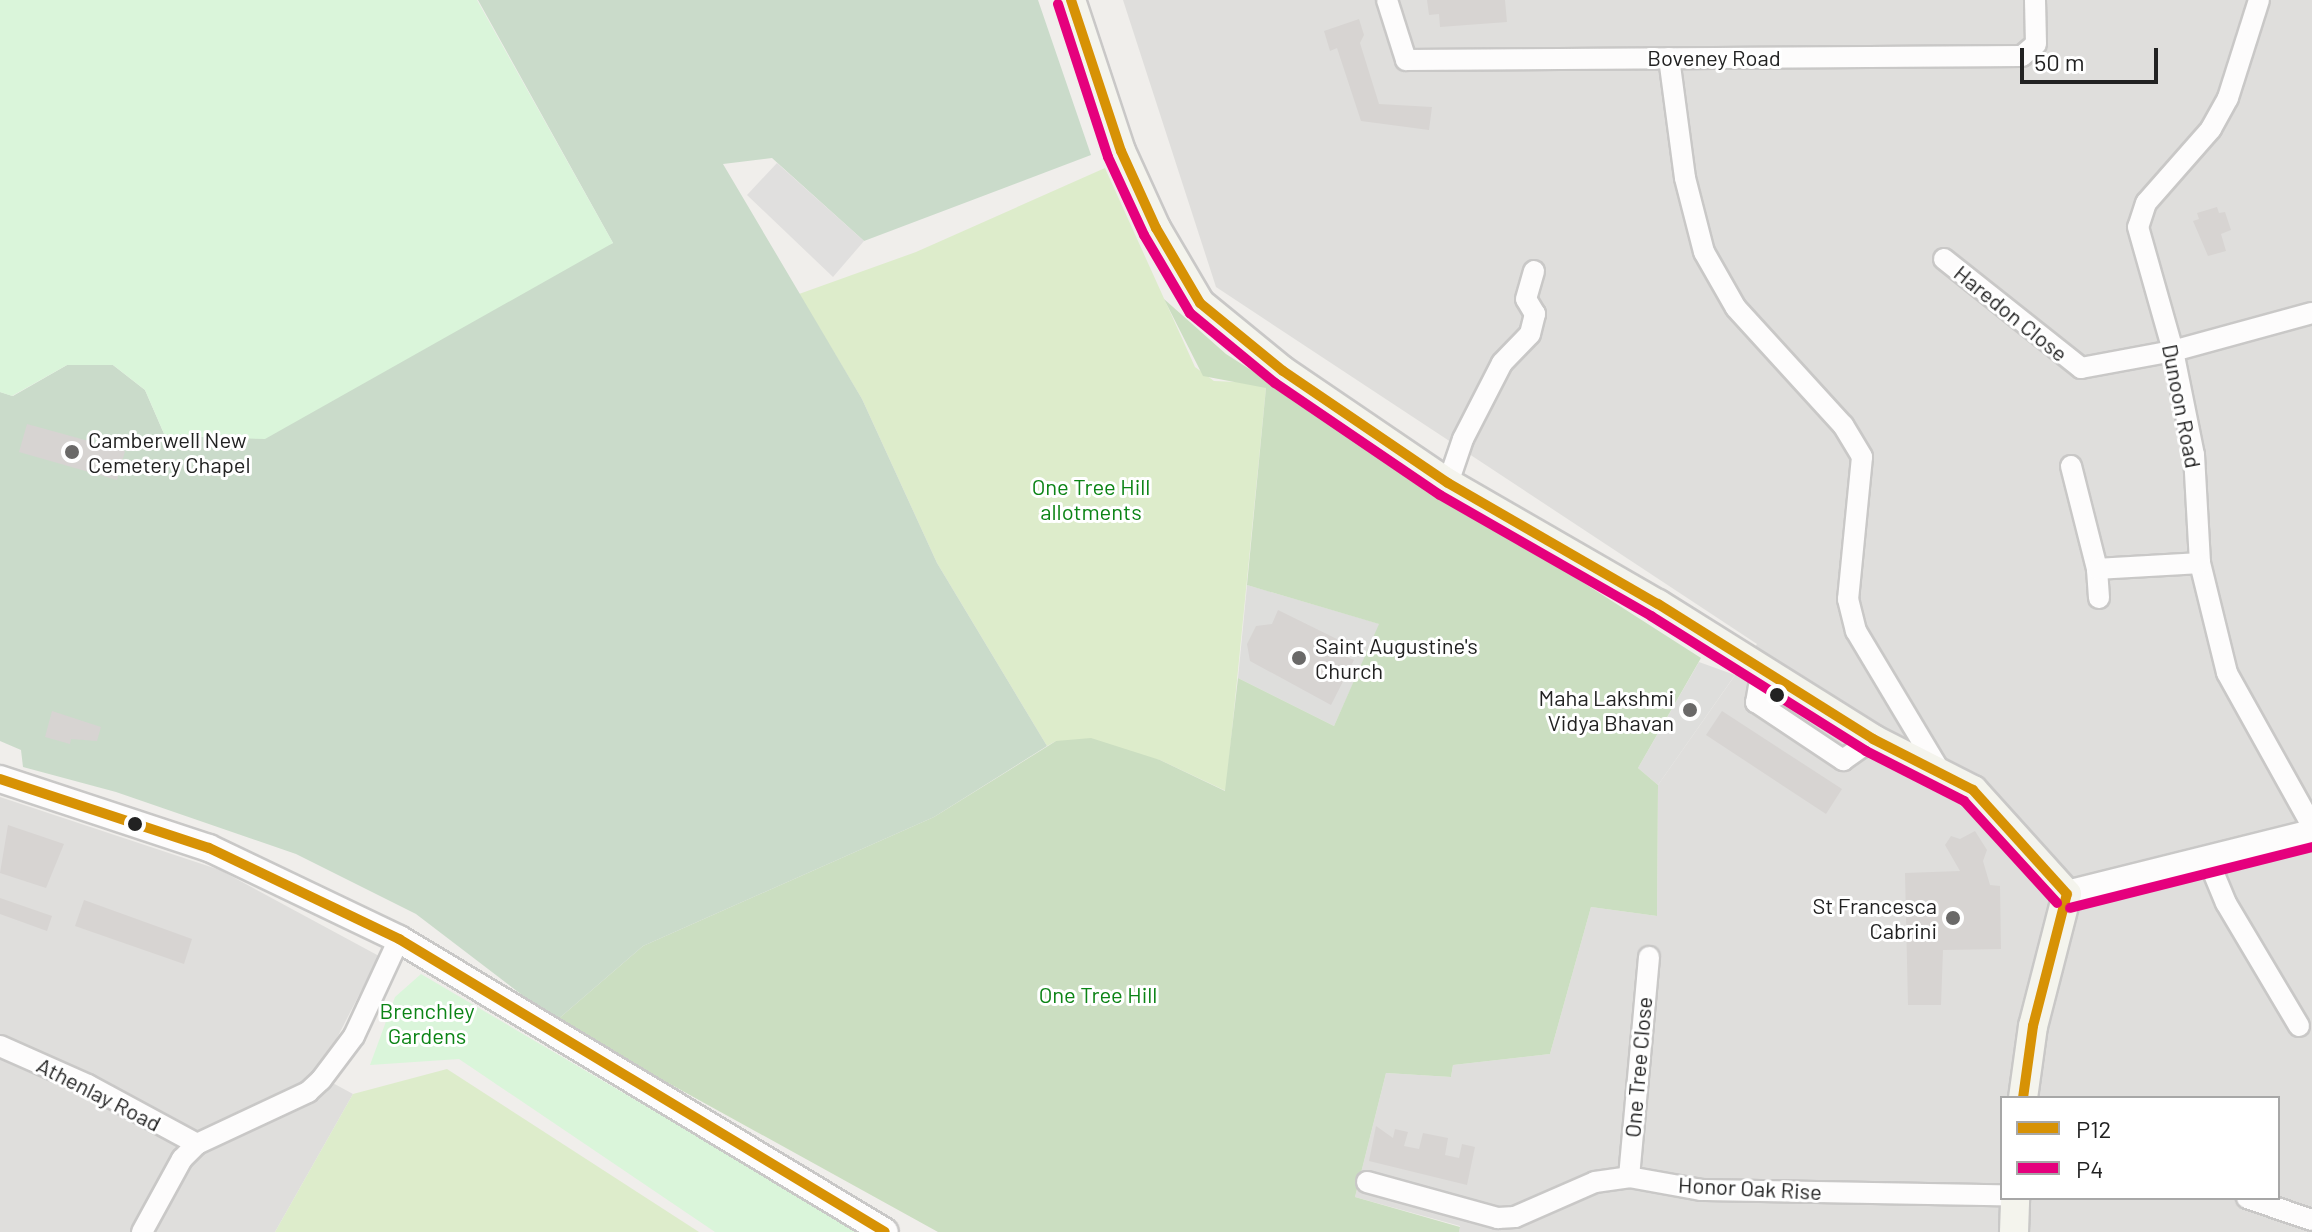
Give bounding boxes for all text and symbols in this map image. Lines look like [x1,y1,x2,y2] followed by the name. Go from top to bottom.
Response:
[2024,32,2162,82] scale bar
[1647,45,1781,71] street label: Boveney Road
[2034,47,2085,76] text: 50 m
[1949,259,2073,367] street label: Haredon Close
[2157,342,2207,470] street label: Dunoon Road
[88,426,250,478] place label: Camberwell New Cemetery Chapel
[63,443,81,461] marker: Camberwell New Cemetery Chapel
[1032,473,1150,524] park label: One Tree Hill allotments
[1315,632,1478,684] place label: Saint Augustine's Church
[1290,649,1308,667] marker: Saint Augustine's Church
[1539,684,1674,736] place label: Maha Lakshmi Vidya Bhavan
[1769,687,1785,703] unlabelled marker
[1681,701,1699,719] marker: Maha Lakshmi Vidya Bhavan
[127,816,143,832] unlabelled marker
[1812,892,1937,944] place label: St Francesca Cabrini
[1944,909,1962,927] marker: St Francesca Cabrini
[1039,982,1157,1008] park label: One Tree Hill
[1619,995,1657,1139] street label: One Tree Close
[379,997,475,1048] park label: Brenchley Gardens
[33,1051,165,1137] street label: Athenlay Road
[2000,1096,2280,1200] legend
[2076,1114,2111,1143] text: P12
[2076,1154,2103,1183] text: P4
[1677,1171,1823,1205] street label: Honor Oak Rise

